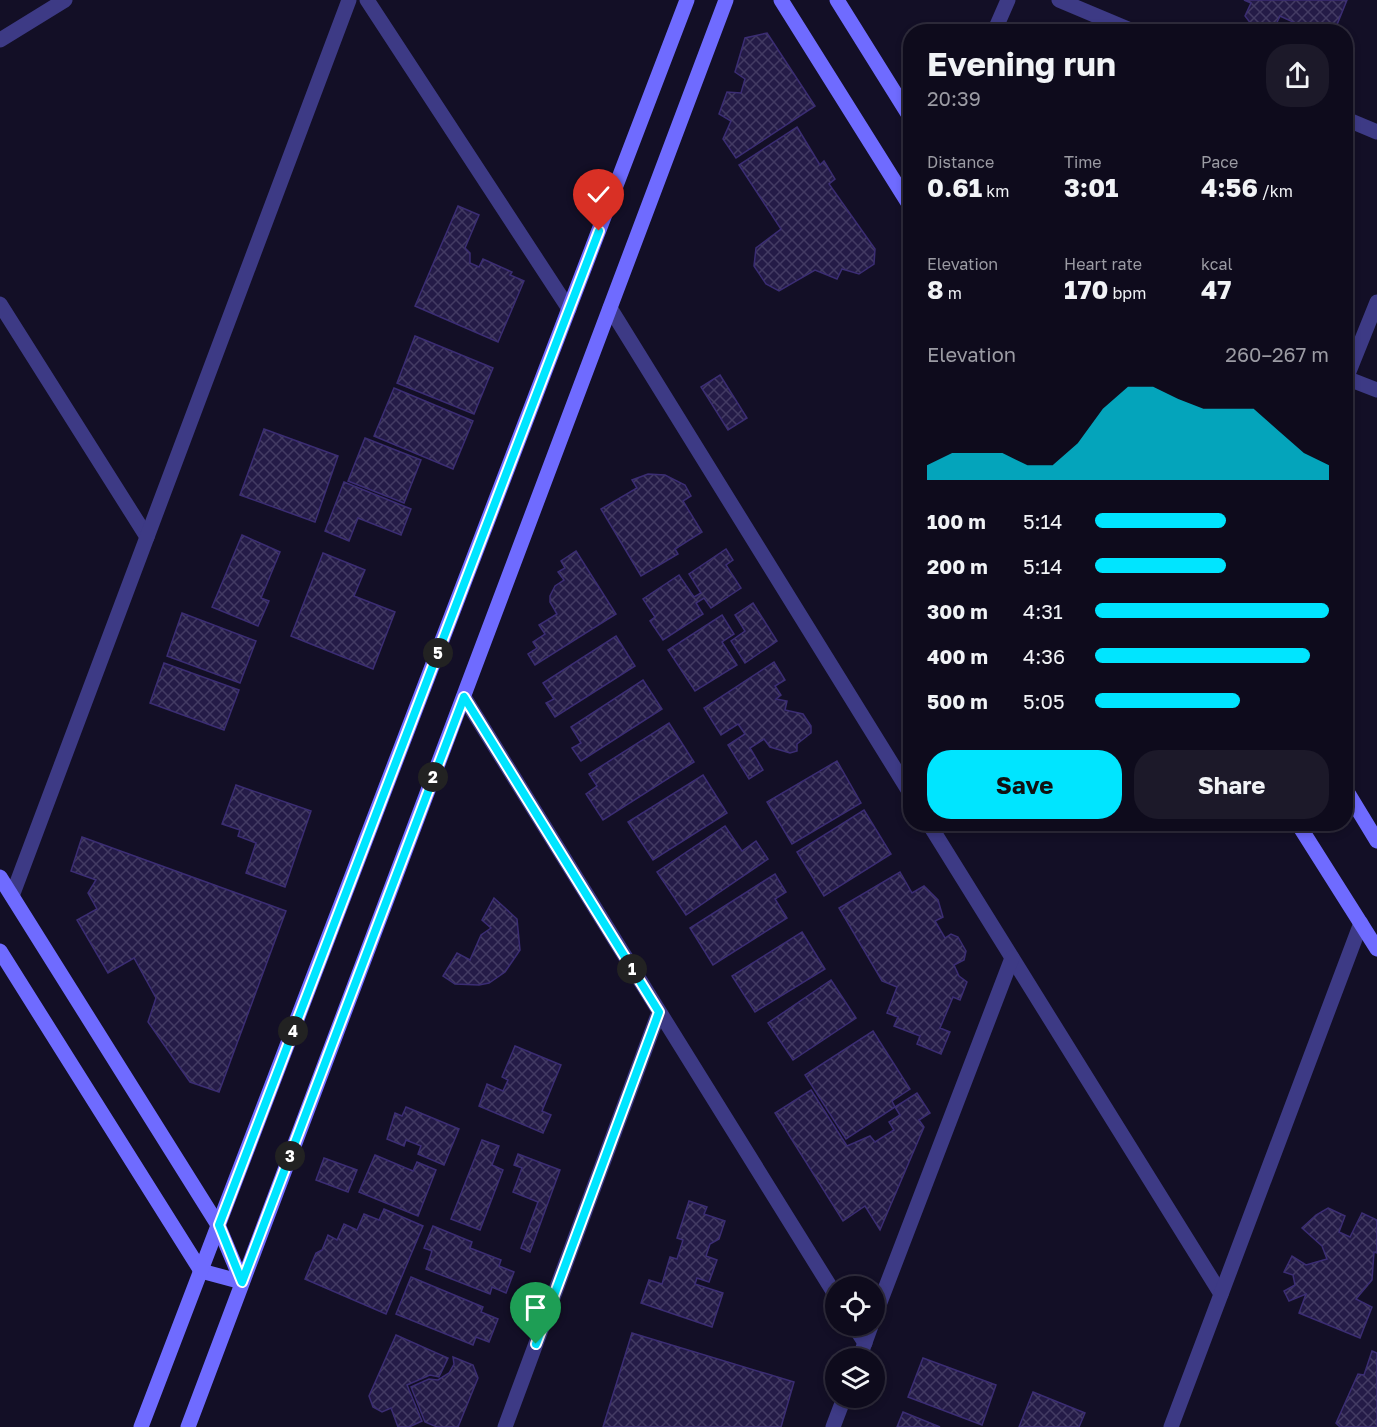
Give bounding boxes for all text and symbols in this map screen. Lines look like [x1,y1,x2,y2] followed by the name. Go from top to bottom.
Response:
[927,44,1116,83] text: Evening run
[1266,44,1329,107] button: share
[927,86,981,110] text: 20:39
[927,152,994,172] text: Distance
[1064,152,1102,172] text: Time
[1201,152,1238,172] text: Pace
[573,169,624,231] pin
[927,172,982,203] text: 0.61
[1064,172,1118,203] text: 3:01
[1201,172,1258,203] text: 4:56
[582,178,615,211] icon: check
[982,181,1009,201] text: km
[1258,181,1293,201] text: /km
[927,254,998,274] text: Elevation
[1064,254,1142,274] text: Heart rate
[1201,254,1233,274] text: kcal
[927,274,944,305] text: 8
[1064,274,1108,305] text: 170
[1201,274,1231,305] text: 47
[944,283,962,303] text: m
[1108,283,1146,303] text: bpm
[927,342,1016,366] text: Elevation
[1225,342,1329,366] text: 260–267 m
[927,509,986,533] text: 100 m
[1023,509,1063,533] text: 5:14
[927,554,988,578] text: 200 m
[1023,554,1063,578] text: 5:14
[927,599,988,623] text: 300 m
[1023,599,1063,623] text: 4:31
[423,638,453,668] pin: 5
[433,643,443,663] text: 5
[927,644,988,668] text: 400 m
[1023,644,1065,668] text: 4:36
[927,689,988,713] text: 500 m
[1023,689,1065,713] text: 5:05
[927,750,1122,819] button: Save
[1134,750,1329,819] button: Share
[418,762,448,792] pin: 2
[428,767,438,787] text: 2
[617,954,647,984] pin: 1
[628,959,636,979] text: 1
[278,1016,308,1046] pin: 4
[288,1021,298,1041] text: 4
[275,1141,305,1171] pin: 3
[285,1146,295,1166] text: 3
[825,1276,885,1408] map controls
[825,1276,885,1336] button: locate
[510,1282,561,1344] pin
[519,1291,552,1324] icon: arrive
[825,1348,885,1408] button: layers

